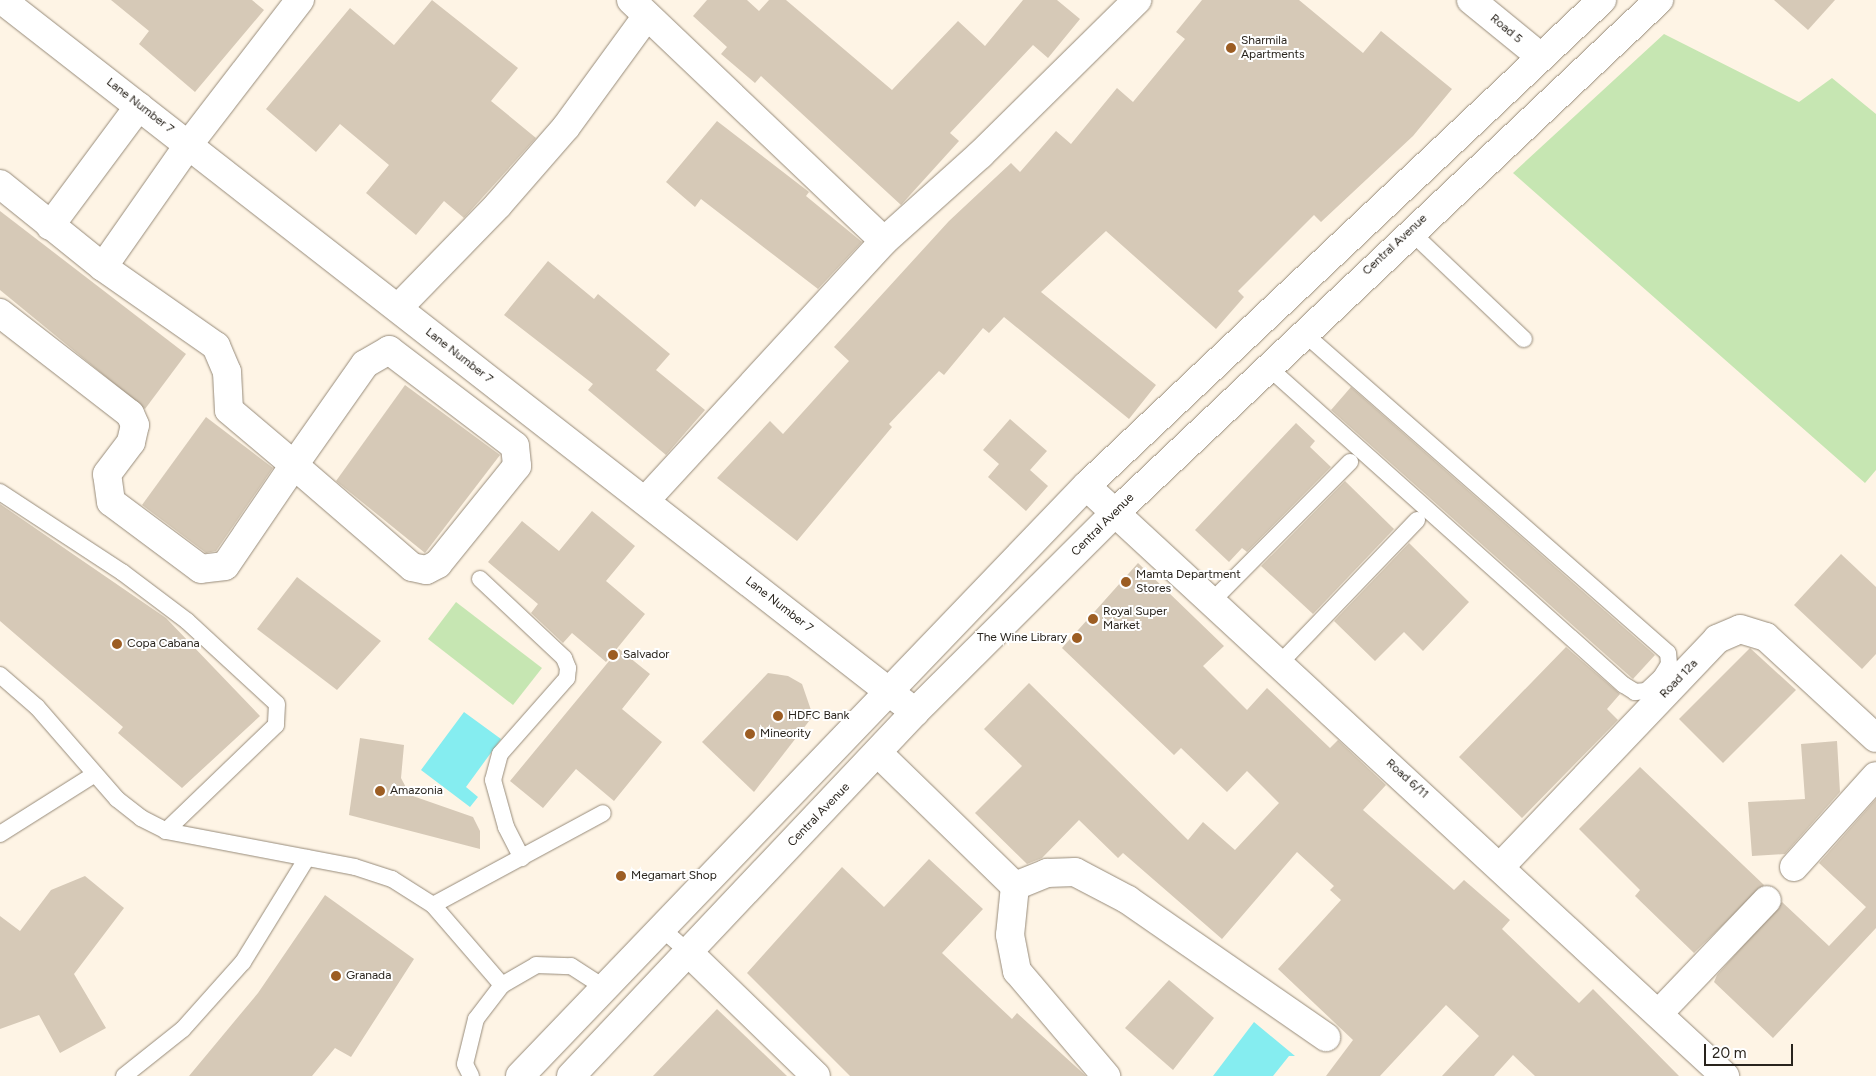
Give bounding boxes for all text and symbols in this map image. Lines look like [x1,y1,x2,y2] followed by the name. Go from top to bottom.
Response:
[1487,11,1525,47] street label: Road 5
[1241,34,1305,62] place label: Sharmila Apartments
[1225,42,1237,54] marker: Sharmila Apartments
[103,75,177,137] street label: Lane Number 7
[1360,212,1430,278] street label: Central Avenue
[422,325,496,387] street label: Lane Number 7
[1069,491,1137,559] street label: Central Avenue
[1136,568,1241,596] place label: Mamta Department Stores
[742,574,816,636] street label: Lane Number 7
[1120,576,1132,588] marker: Mamta Department Stores
[1103,605,1167,633] place label: Royal Super Market
[1087,613,1099,625] marker: Royal Super Market
[977,631,1067,645] place label: The Wine Library
[1071,632,1083,644] marker: The Wine Library
[127,637,200,651] place label: Copa Cabana
[111,638,123,650] marker: Copa Cabana
[623,648,669,662] place label: Salvador
[607,649,619,661] marker: Salvador
[1657,657,1701,701] street label: Road 12a
[788,709,849,723] place label: HDFC Bank
[772,710,784,722] marker: HDFC Bank
[760,727,811,741] place label: Mineority
[744,728,756,740] marker: Mineority
[1383,756,1431,802] street label: Road 6/11
[785,780,853,850] street label: Central Avenue
[390,784,443,798] place label: Amazonia
[374,785,386,797] marker: Amazonia
[631,869,717,883] place label: Megamart Shop
[615,870,627,882] marker: Megamart Shop
[346,969,391,983] place label: Granada
[330,970,342,982] marker: Granada
[1706,1034,1795,1066] scale bar
[1712,1044,1746,1062] text: 20 m

